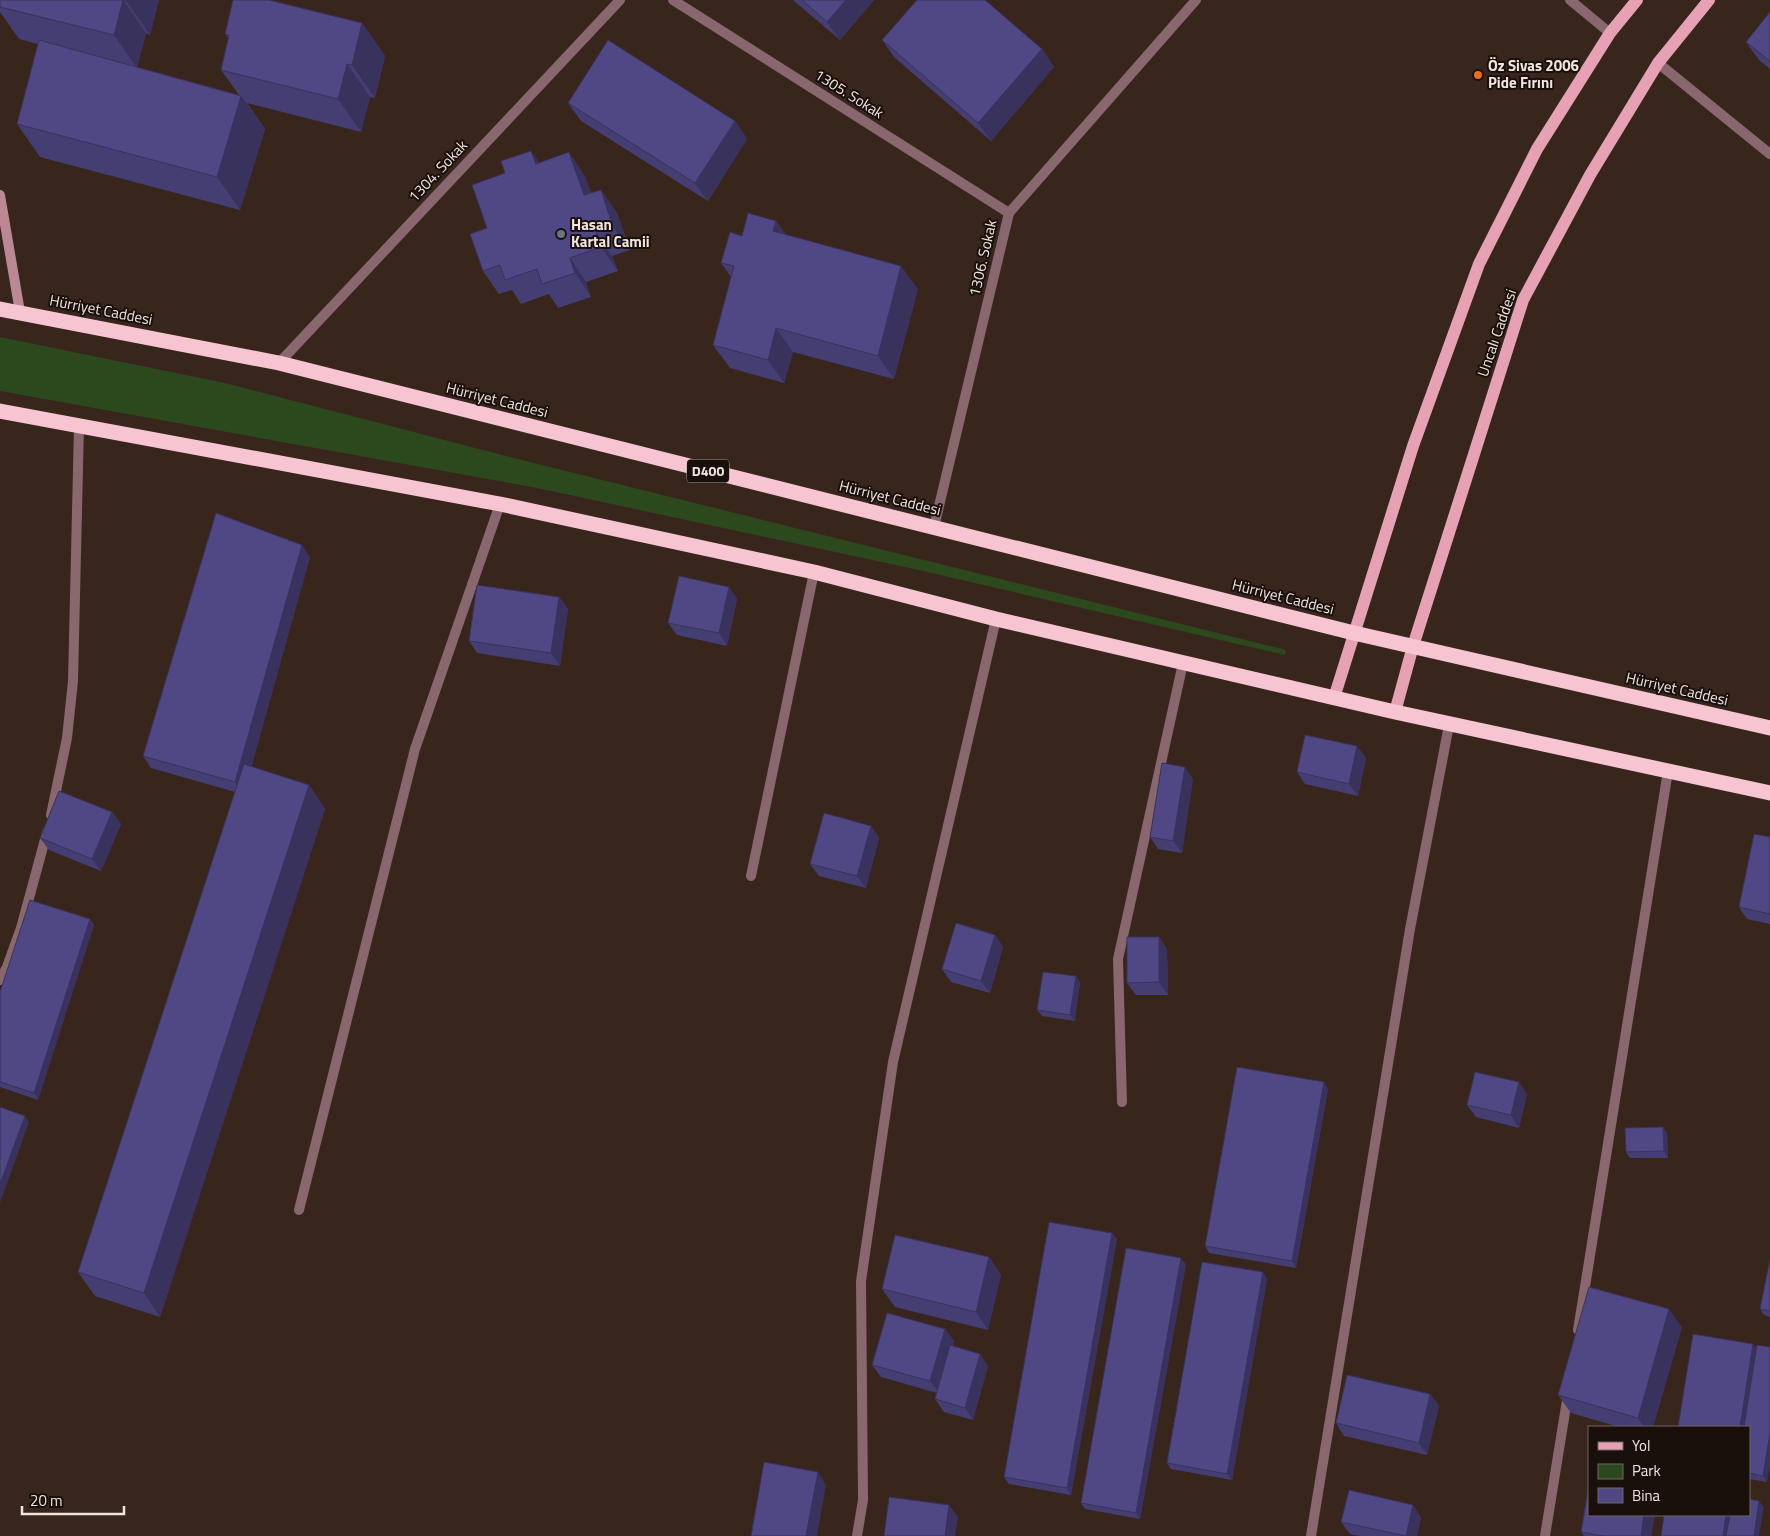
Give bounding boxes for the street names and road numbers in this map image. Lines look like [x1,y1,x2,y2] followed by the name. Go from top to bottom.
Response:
[810,63,888,124] street label: 1305. Sokak
[403,134,473,207] street label: 1304. Sokak
[963,217,1002,298] street label: 1306. Sokak
[1471,286,1522,380] street label: Uncalı Caddesi
[48,288,155,331] street label: Hürriyet Caddesi
[444,376,551,423] street label: Hürriyet Caddesi
[687,460,729,482] road number: D400
[837,474,944,521] street label: Hürriyet Caddesi
[1230,573,1337,620] street label: Hürriyet Caddesi
[1624,666,1731,711] street label: Hürriyet Caddesi

